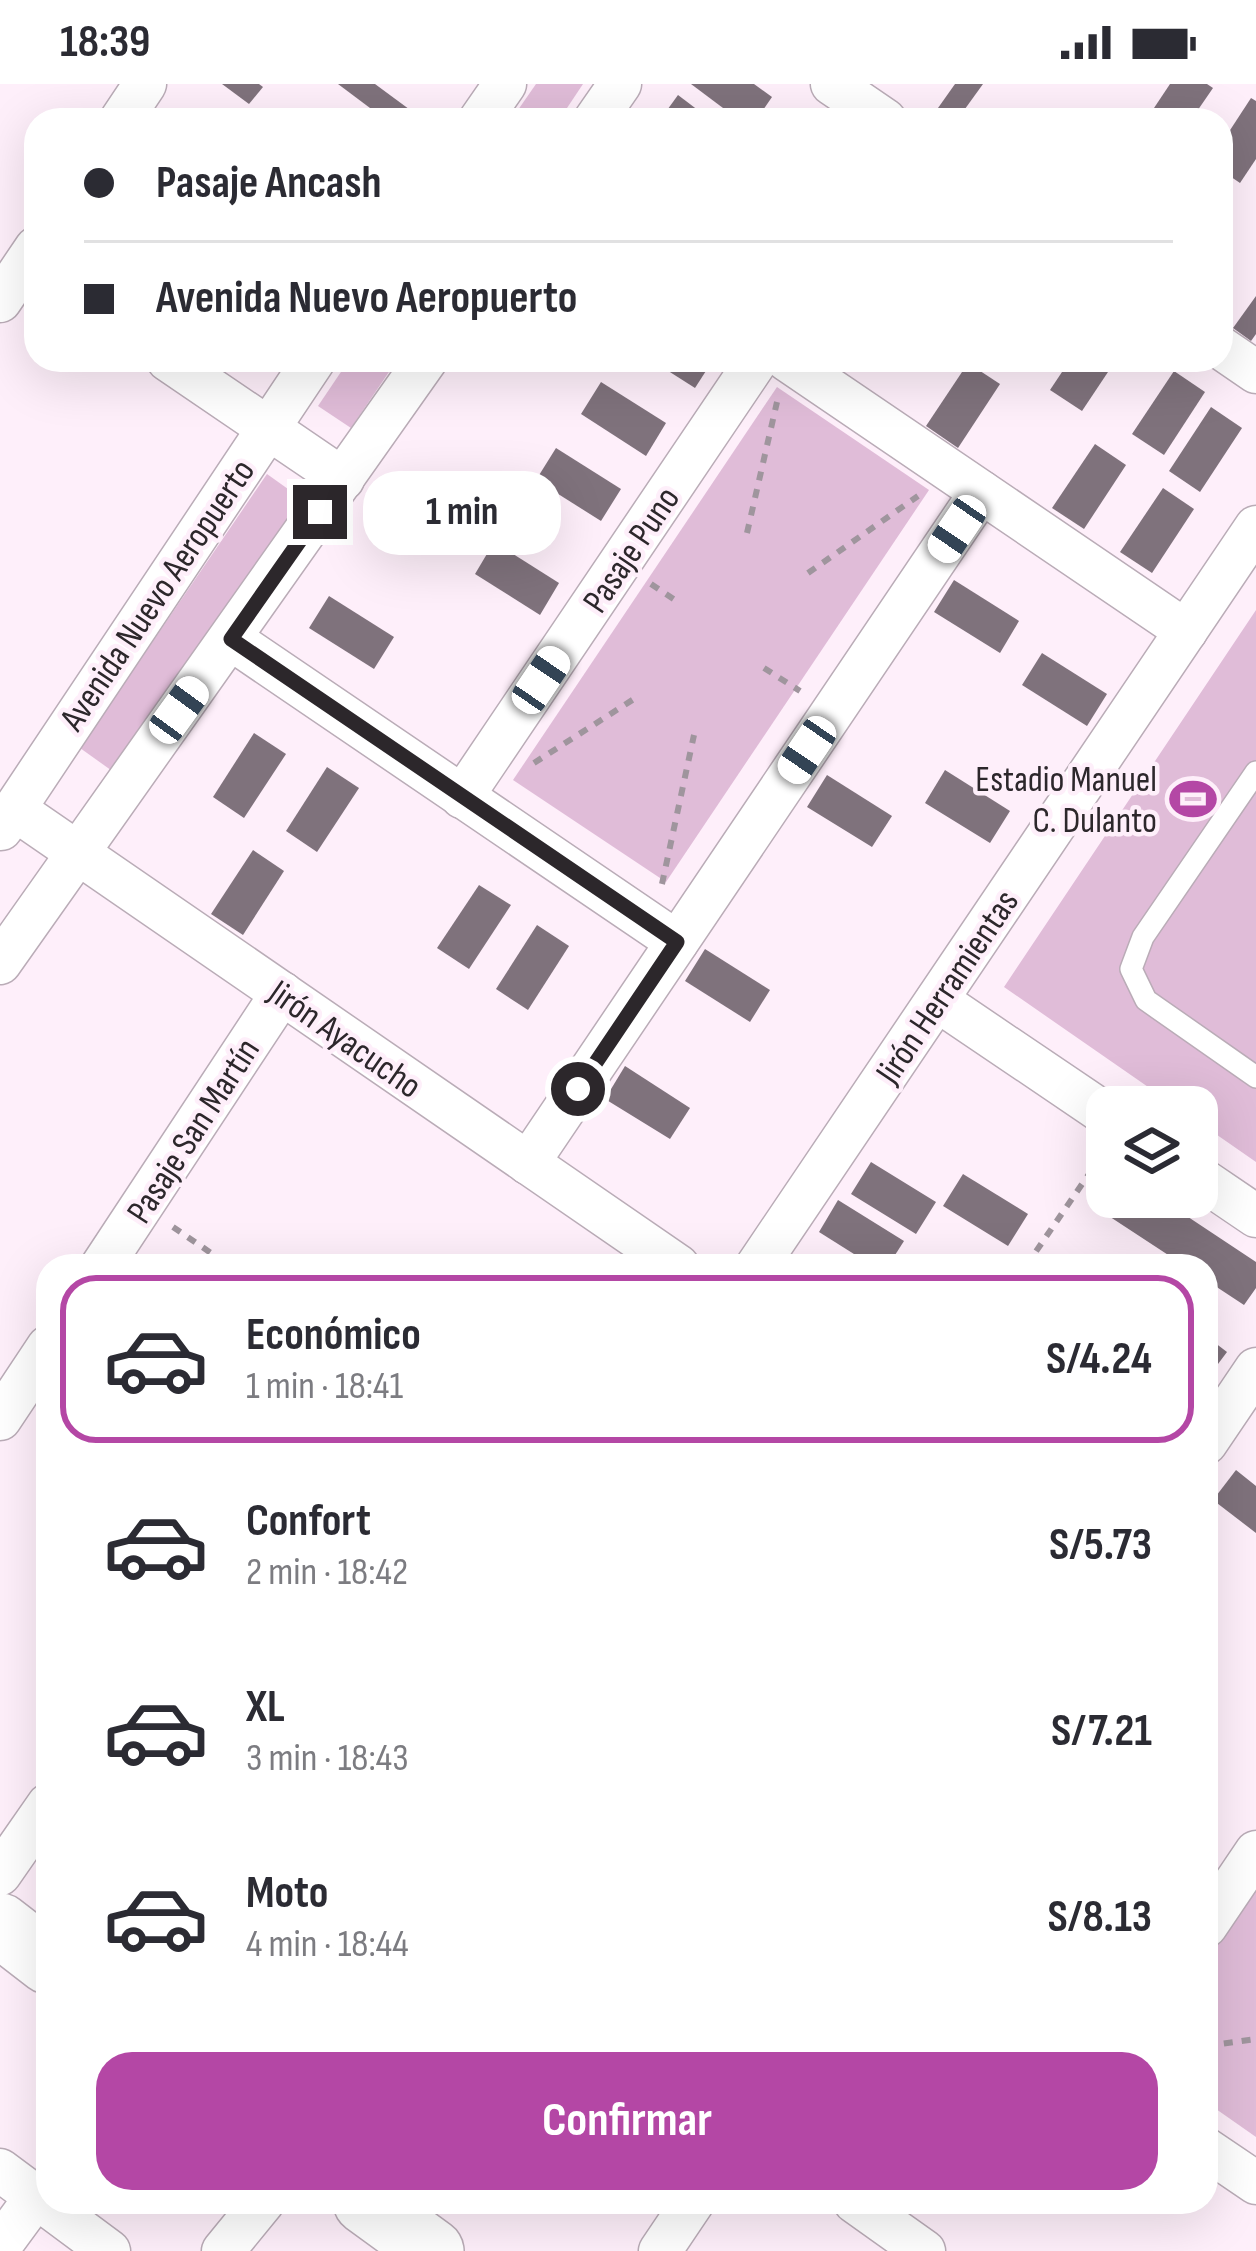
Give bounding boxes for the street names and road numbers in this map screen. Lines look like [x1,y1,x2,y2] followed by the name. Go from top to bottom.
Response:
[51,452,265,740] street label: Avenida Nuevo Aeropuerto
[574,479,690,621] street label: Pasaje Puno
[867,882,1029,1093] street label: Jirón Herramientas
[259,971,429,1108] street label: Jirón Ayacucho
[119,1031,270,1232] street label: Pasaje San Martín

